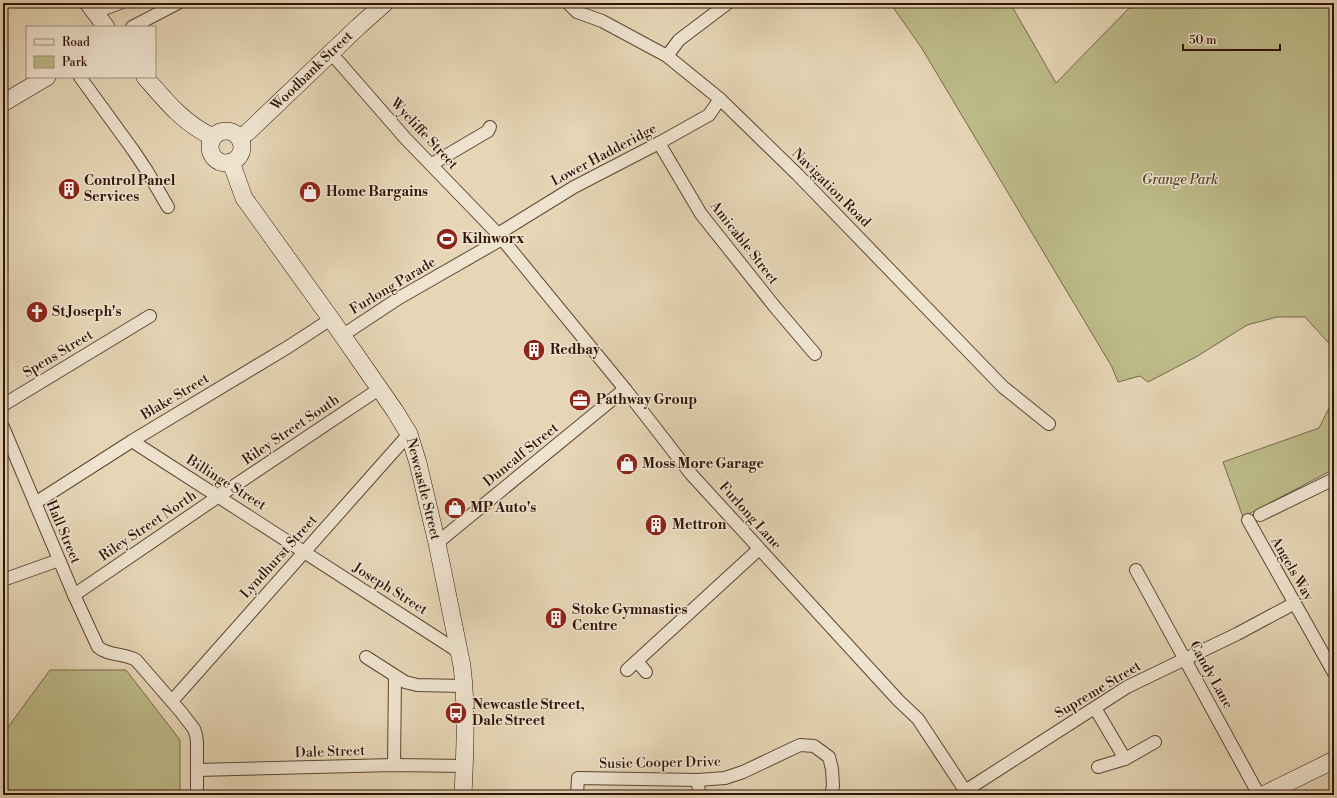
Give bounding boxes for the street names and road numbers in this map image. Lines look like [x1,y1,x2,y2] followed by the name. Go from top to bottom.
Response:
[267,27,357,115] street label: Woodbank Street
[386,94,462,174] street label: Wycliffe Street
[548,120,660,190] street label: Lower Hadderidge
[788,145,874,231] street label: Navigation Road
[705,197,782,288] street label: Amicable Street
[347,253,439,319] street label: Furlong Parade
[20,326,96,382] street label: Spens Street
[137,370,212,425] street label: Blake Street
[239,390,344,469] street label: Riley Street South
[480,419,562,491] street label: Duncalf Street
[402,436,444,542] street label: Newcastle Street
[182,451,269,515] street label: Billinge Street
[715,478,785,554] street label: Furlong Lane
[96,486,201,565] street label: Riley Street North
[42,497,84,567] street label: Hall Street
[237,511,321,603] street label: Lyndhurst Street
[1266,533,1318,604] street label: Angels Way
[349,558,431,619] street label: Joseph Street
[1185,638,1237,712] street label: Candy Lane
[1052,657,1144,723] street label: Supreme Street
[295,742,365,762] street label: Dale Street
[599,753,721,773] street label: Susie Cooper Drive

